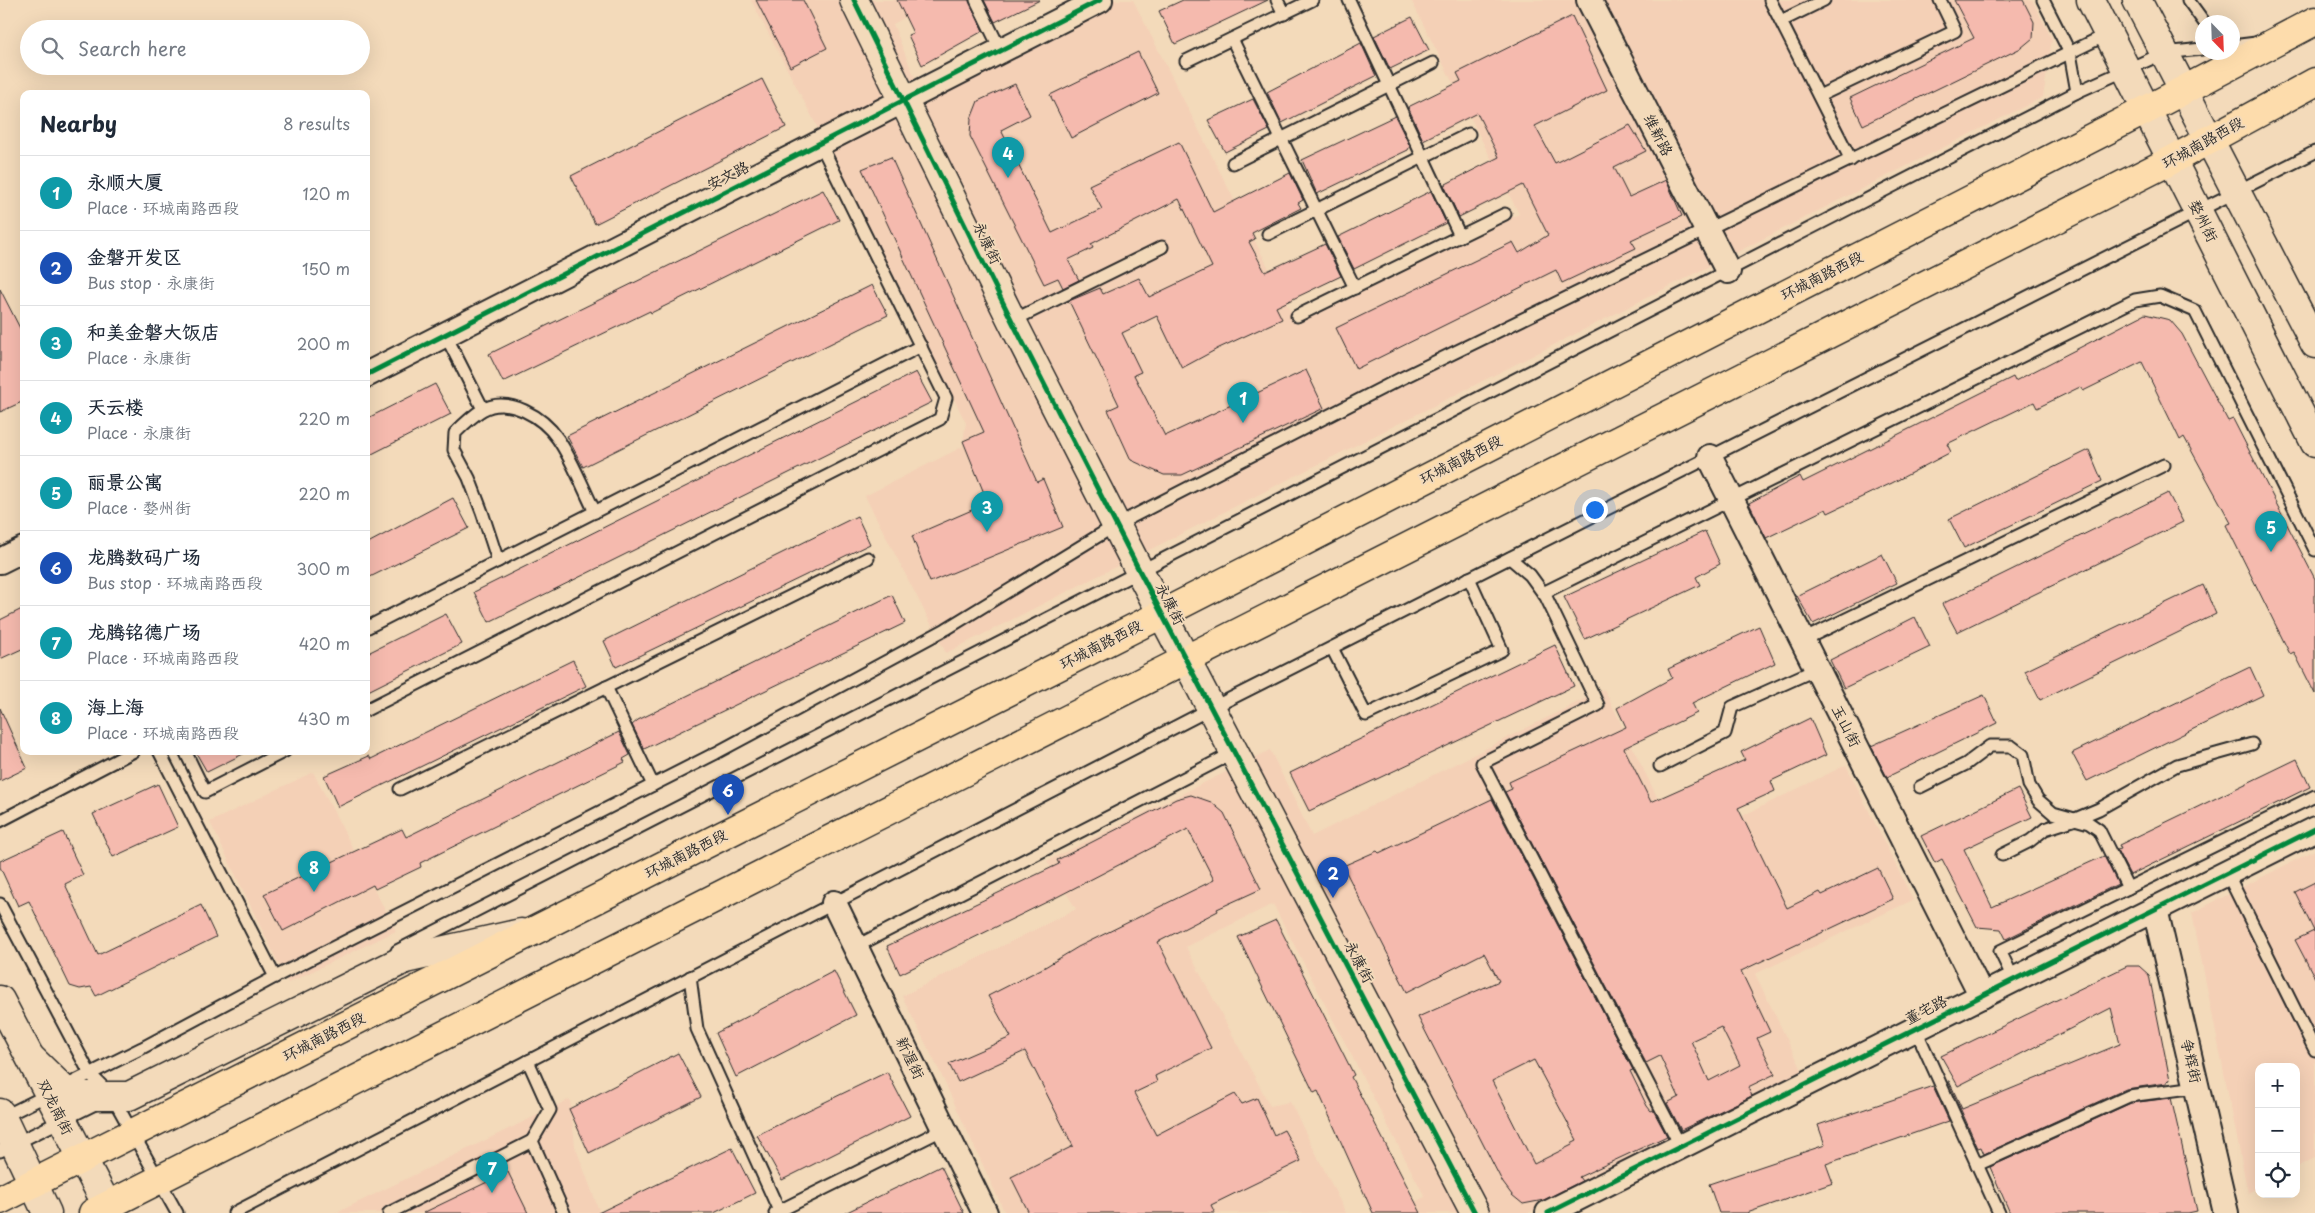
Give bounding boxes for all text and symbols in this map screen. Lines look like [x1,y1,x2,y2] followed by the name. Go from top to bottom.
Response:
[2195,15,2240,60] north arrow
[20,20,370,75] search box
[38,34,66,62] icon: search
[78,34,187,62] text: Search here
[40,107,117,139] text: Nearby
[1639,109,1680,160] street label: 维新路
[2157,110,2247,174] street label: 环城南路西段
[283,111,350,135] text: 8 results
[992,137,1024,178] pin: 4
[702,154,753,195] street label: 安文路
[87,167,163,195] text: 永顺大厦
[52,181,60,205] text: 1
[303,181,350,205] text: 120 m
[87,195,239,219] text: Place · 环城南路西段
[2184,195,2225,246] street label: 婺州街
[968,217,1009,268] street label: 永康街
[87,242,182,270] text: 金磐开发区
[1776,244,1867,305] street label: 环城南路西段
[50,256,62,280] text: 2
[302,256,350,280] text: 150 m
[87,270,215,294] text: Bus stop · 永康街
[87,317,220,345] text: 和美金磐大饭店
[51,331,61,355] text: 3
[297,331,350,355] text: 200 m
[87,345,191,369] text: Place · 永康街
[1227,382,1259,423] pin: 1
[87,392,144,420] text: 天云楼
[51,406,61,430] text: 4
[299,406,350,430] text: 220 m
[87,420,191,444] text: Place · 永康街
[1415,428,1506,489] street label: 环城南路西段
[87,467,163,495] text: 丽景公寓
[51,481,61,505] text: 5
[299,481,350,505] text: 220 m
[971,491,1003,532] pin: 3
[87,495,191,519] text: Place · 婺州街
[1582,497,1608,523] your location
[2255,511,2287,552] pin: 5
[87,542,201,570] text: 龙腾数码广场
[50,556,62,580] text: 6
[296,556,350,580] text: 300 m
[87,570,263,594] text: Bus stop · 环城南路西段
[1151,578,1192,629] street label: 永康街
[1055,613,1146,674] street label: 环城南路西段
[87,617,201,645] text: 龙腾铭德广场
[51,631,61,655] text: 7
[299,631,350,655] text: 420 m
[87,645,239,669] text: Place · 环城南路西段
[87,692,144,720] text: 海上海
[1827,700,1868,751] street label: 玉山街
[51,706,61,730] text: 8
[298,706,350,730] text: 430 m
[87,720,239,744] text: Place · 环城南路西段
[712,774,744,815] pin: 6
[640,822,731,883] street label: 环城南路西段
[298,851,330,892] pin: 8
[1317,857,1349,898] pin: 2
[1340,936,1381,987] street label: 永康街
[1900,988,1951,1029] street label: 董宅路
[278,1005,369,1066] street label: 环城南路西段
[891,1032,932,1083] street label: 新渥街
[2176,1036,2209,1085] street label: 争辉街
[2255,1063,2300,1198] map controls
[2255,1063,2300,1108] button: +
[32,1074,80,1138] street label: 双龙南街
[2255,1108,2300,1153] button: −
[476,1152,508,1193] pin: 7
[2255,1153,2300,1198] button: locate

